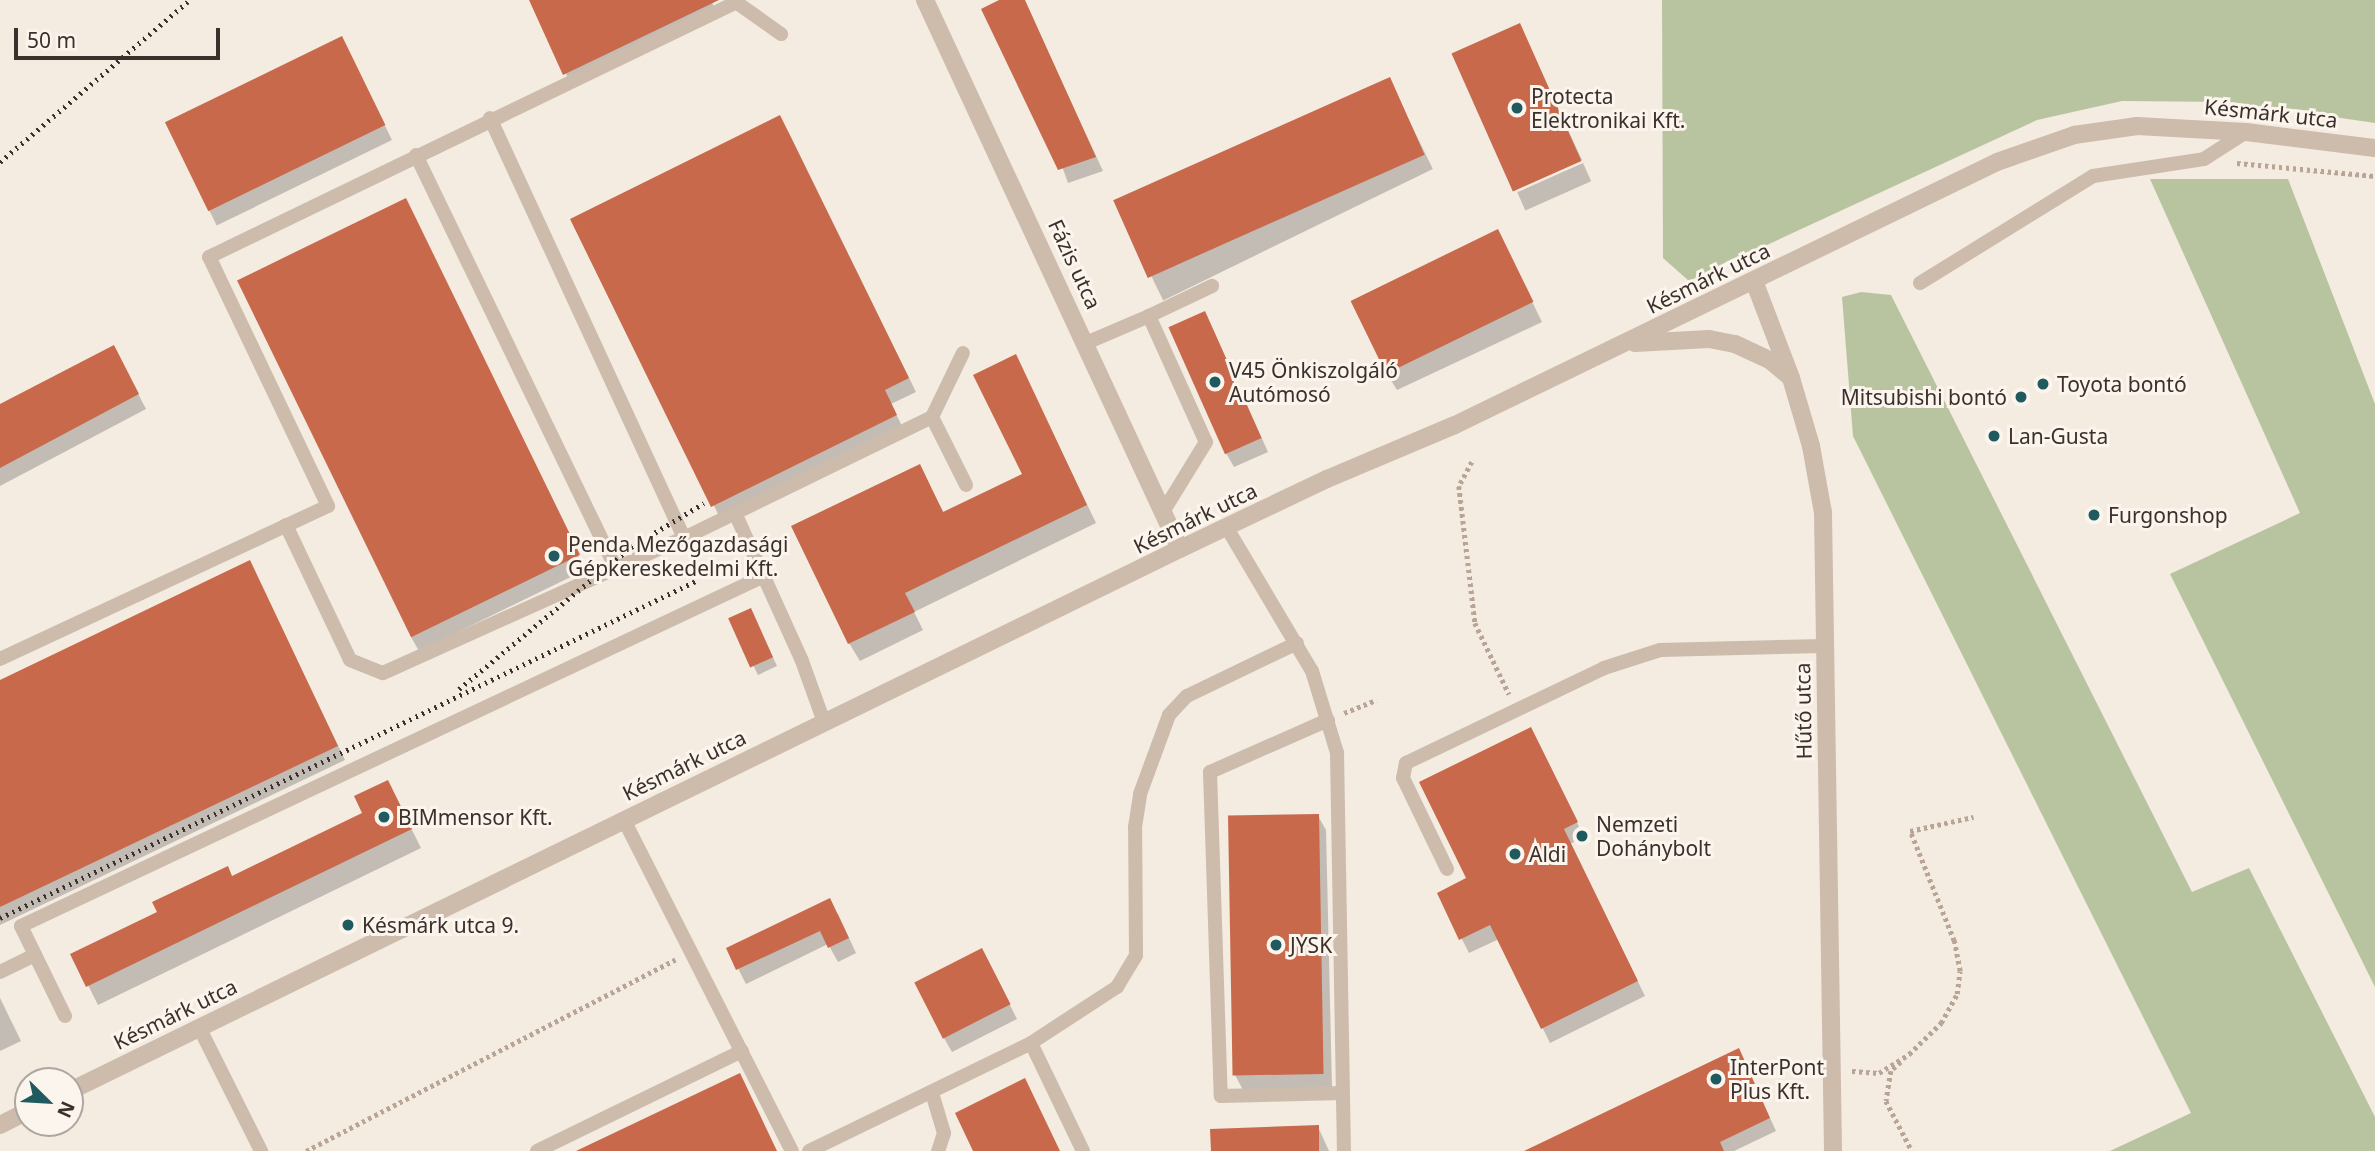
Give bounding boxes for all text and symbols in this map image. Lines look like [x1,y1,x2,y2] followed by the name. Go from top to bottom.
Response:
[18,14,224,58] scale bar
[27,26,76,54] text: 50 m
[1531,83,1685,133] place label: Protecta Elektronikai Kft.
[2203,93,2339,133] street label: Késmárk utca
[1509,100,1525,116] marker: Protecta Elektronikai Kft.
[1043,215,1107,313] street label: Fázis utca
[1642,237,1774,319] street label: Késmárk utca
[1229,357,1398,407] place label: V45 Önkiszolgáló Autómosó
[2057,371,2187,397] place label: Toyota bontó
[1207,374,1223,390] marker: V45 Önkiszolgáló Autómosó
[2035,376,2051,392] marker: Toyota bontó
[1841,384,2007,410] place label: Mitsubishi bontó
[2013,389,2029,405] marker: Mitsubishi bontó
[2008,423,2108,449] place label: Lan-Gusta
[1986,428,2002,444] marker: Lan-Gusta
[1129,477,1261,559] street label: Késmárk utca
[2108,502,2228,528] place label: Furgonshop
[2086,507,2102,523] marker: Furgonshop
[568,531,788,581] place label: Penda Mezőgazdasági Gépkereskedelmi Kft.
[546,548,562,564] marker: Penda Mezőgazdasági Gépkereskedelmi Kft.
[1790,662,1816,760] street label: Hűtő utca
[618,724,750,806] street label: Késmárk utca
[398,804,553,830] place label: BIMmensor Kft.
[376,809,392,825] marker: BIMmensor Kft.
[1596,811,1711,861] place label: Nemzeti Dohánybolt
[1574,828,1590,844] marker: Nemzeti Dohánybolt
[1529,841,1566,867] place label: Aldi
[1507,846,1523,862] marker: Aldi
[362,912,519,938] place label: Késmárk utca 9.
[340,917,356,933] marker: Késmárk utca 9.
[1290,932,1332,958] place label: JYSK
[1268,937,1284,953] marker: JYSK
[109,973,241,1055] street label: Késmárk utca
[1730,1054,1824,1104] place label: InterPont Plus Kft.
[14,1067,84,1137] north arrow
[1708,1071,1724,1087] marker: InterPont Plus Kft.
[51,1097,81,1122] text: N

